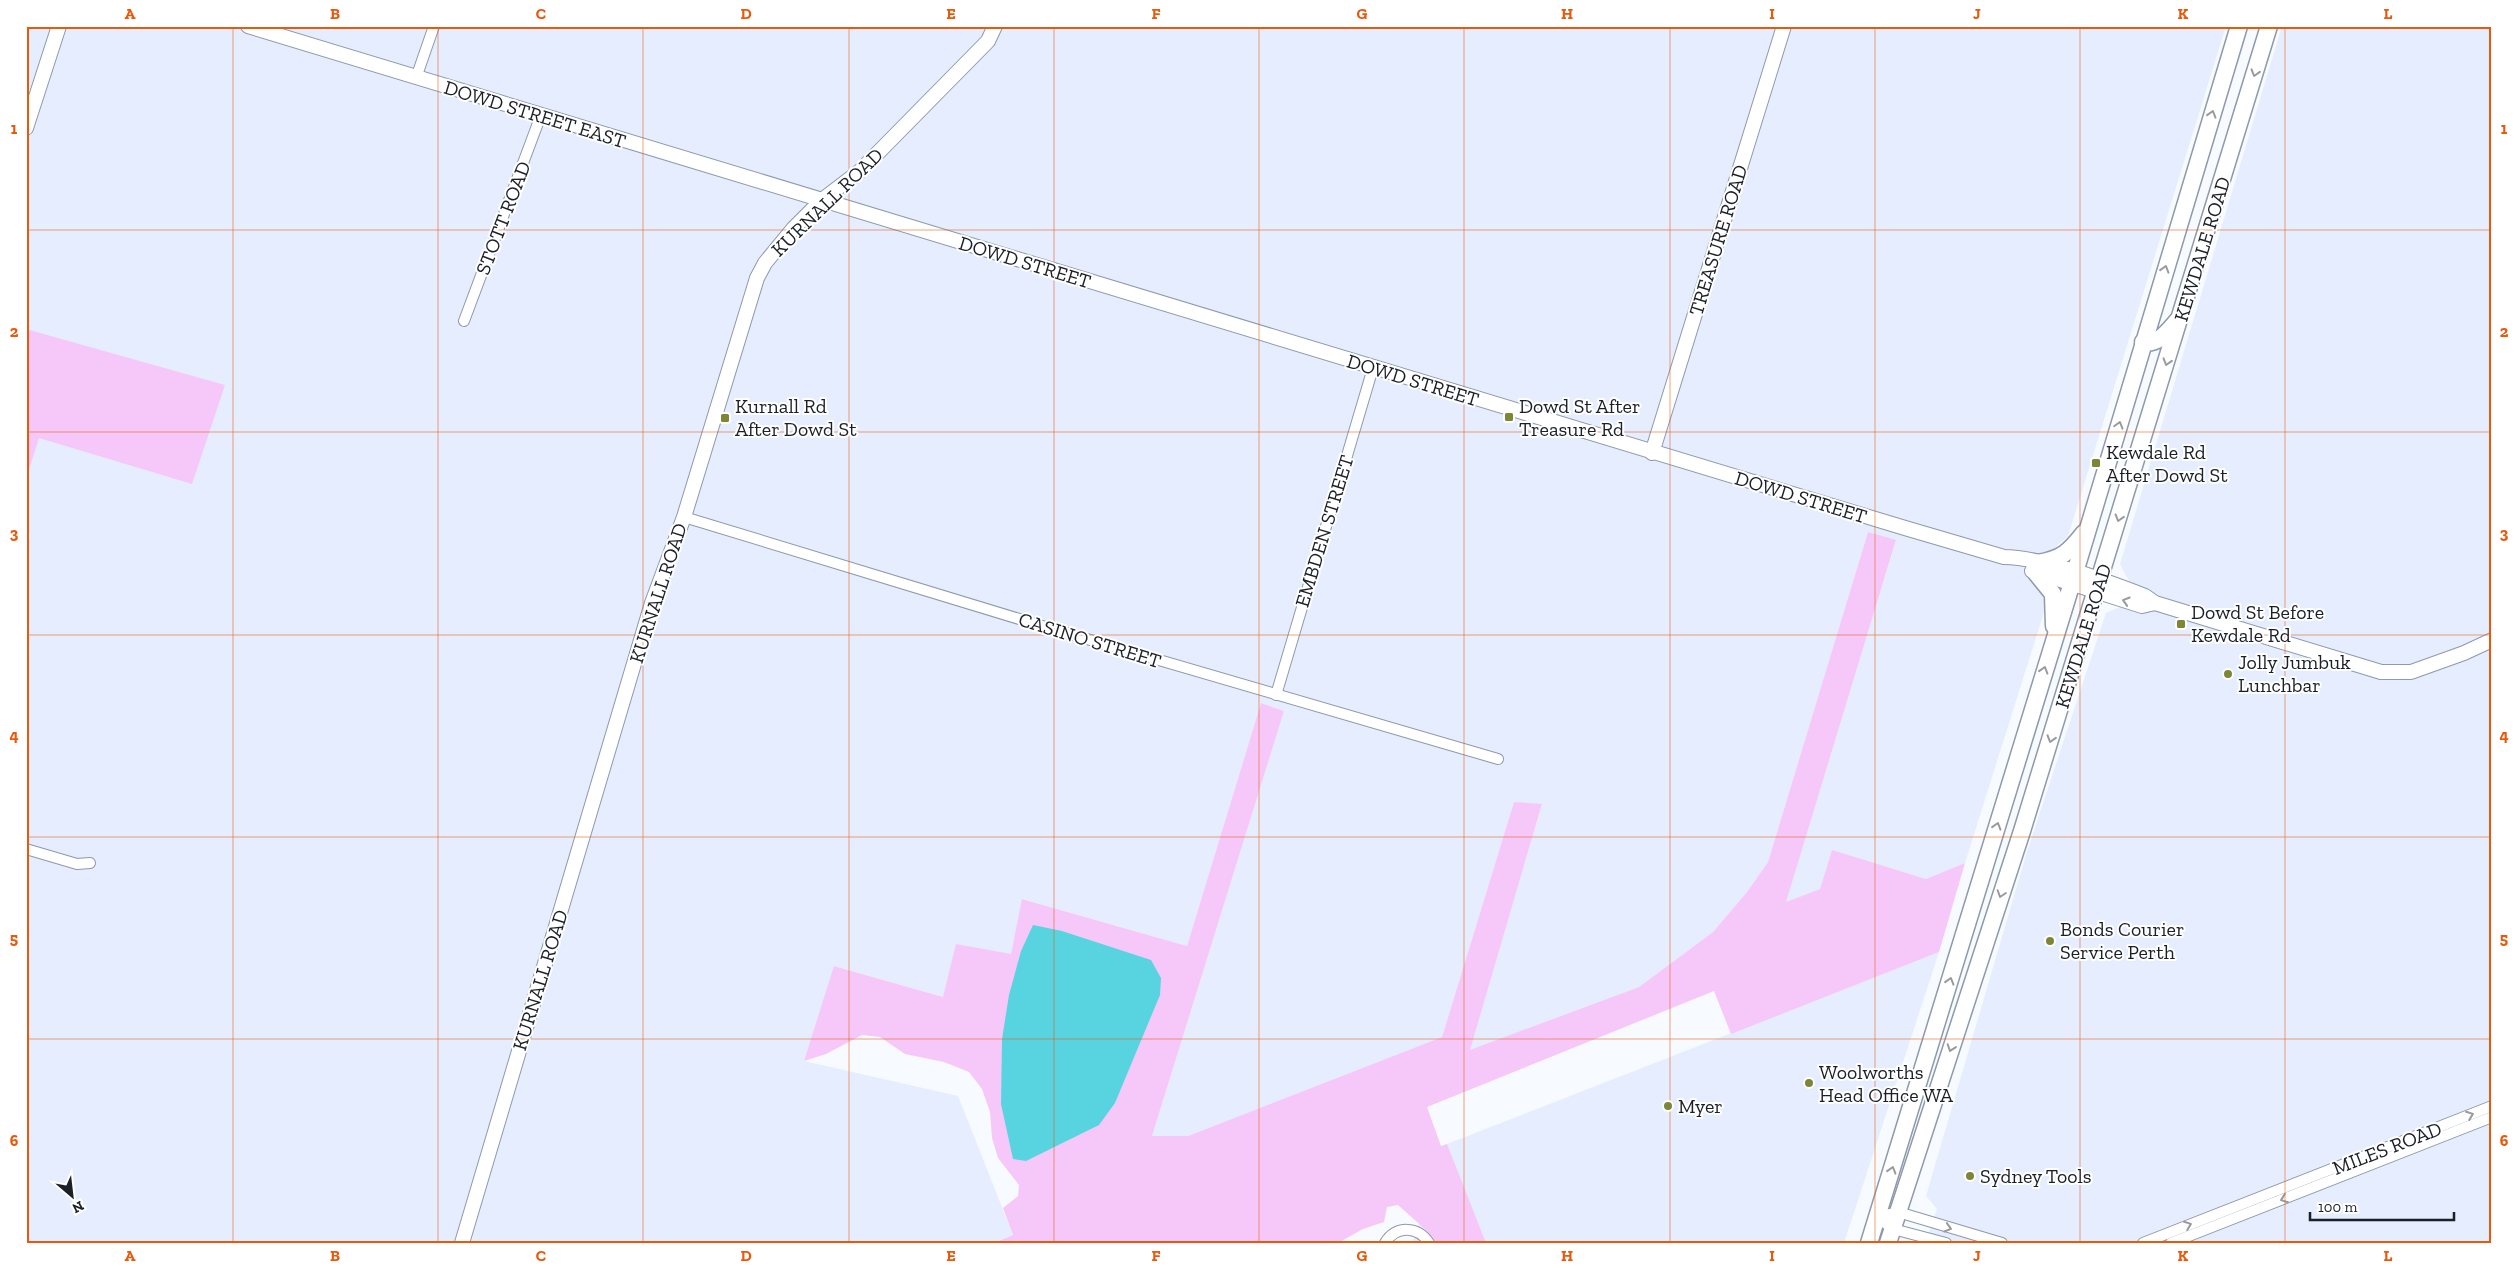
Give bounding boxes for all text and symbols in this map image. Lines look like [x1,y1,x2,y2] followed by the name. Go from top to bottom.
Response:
[125,4,136,23] text: A
[330,4,340,23] text: B
[536,4,546,23] text: C
[740,4,752,23] text: D
[946,4,956,23] text: E
[1151,4,1161,23] text: F
[1357,4,1368,23] text: G
[1561,4,1573,23] text: H
[1769,4,1775,23] text: I
[1973,4,1981,23] text: J
[2178,4,2189,23] text: K
[2384,4,2393,23] text: L
[2251,68,2261,77] one-way arrow
[441,75,629,153] street label: DOWD STREET EAST
[2207,110,2217,118] one-way arrow
[11,119,18,138] text: 1
[2501,119,2508,138] text: 1
[766,143,888,261] street label: KURNALL ROAD
[470,158,536,278] street label: STOTT ROAD
[1684,162,1752,318] street label: TREASURE ROAD
[2169,174,2235,324] street label: KEWDALE ROAD
[956,231,1094,293] street label: DOWD STREET
[2160,266,2170,274] one-way arrow
[10,322,19,341] text: 2
[2500,322,2509,341] text: 2
[1344,349,1482,411] street label: DOWD STREET
[2162,358,2172,366] one-way arrow
[735,394,857,441] place label: Kurnall Rd After Dowd St
[1519,394,1640,441] place label: Dowd St After Treasure Rd
[1503,411,1515,423] marker: Dowd St After Treasure Rd
[719,412,731,424] marker: Kurnall Rd After Dowd St
[2113,421,2123,429] one-way arrow
[2106,440,2228,487] place label: Kewdale Rd After Dowd St
[1289,452,1359,610] street label: EMBDEN STREET
[2090,457,2102,469] marker: Kewdale Rd After Dowd St
[1732,466,1870,528] street label: DOWD STREET
[2115,513,2125,521] one-way arrow
[624,520,692,666] street label: KURNALL ROAD
[10,524,19,543] text: 3
[2500,524,2509,543] text: 3
[2050,561,2116,711] street label: KEWDALE ROAD
[2122,596,2130,606] one-way arrow
[2191,600,2324,647] place label: Dowd St Before Kewdale Rd
[1016,607,1164,673] street label: CASINO STREET
[2175,618,2187,630] marker: Dowd St Before Kewdale Rd
[2238,650,2351,697] place label: Jolly Jumbuk Lunchbar
[2039,667,2049,675] one-way arrow
[2222,668,2234,680] marker: Jolly Jumbuk Lunchbar
[9,726,19,745] text: 4
[2499,726,2509,745] text: 4
[2046,734,2056,743] one-way arrow
[1992,822,2002,831] one-way arrow
[1997,889,2007,897] one-way arrow
[507,907,573,1053] street label: KURNALL ROAD
[2060,917,2184,964] place label: Bonds Courier Service Perth
[10,929,18,948] text: 5
[2500,929,2508,948] text: 5
[2044,935,2056,947] marker: Bonds Courier Service Perth
[1944,978,1954,986] one-way arrow
[1946,1043,1956,1052] one-way arrow
[1819,1060,1954,1107] place label: Woolworths Head Office WA
[1803,1077,1815,1089] marker: Woolworths Head Office WA
[1678,1094,1723,1118] place label: Myer
[1662,1100,1674,1112] marker: Myer
[2465,1111,2474,1121] one-way arrow
[2329,1116,2445,1180] street label: MILES ROAD
[10,1131,19,1150] text: 6
[2500,1131,2509,1150] text: 6
[1980,1164,2092,1188] place label: Sydney Tools
[1886,1167,1896,1175] one-way arrow
[1964,1170,1976,1182] marker: Sydney Tools
[48,1172,98,1222] north arrow
[2310,1189,2454,1221] scale bar
[2280,1193,2288,1203] one-way arrow
[69,1197,87,1217] text: N
[2318,1198,2357,1216] text: 100 m
[2183,1221,2192,1232] one-way arrow
[1944,1222,1952,1232] one-way arrow
[125,1246,136,1265] text: A
[330,1246,340,1265] text: B
[536,1246,546,1265] text: C
[740,1246,752,1265] text: D
[946,1246,956,1265] text: E
[1151,1246,1161,1265] text: F
[1357,1246,1368,1265] text: G
[1561,1246,1573,1265] text: H
[1769,1246,1775,1265] text: I
[1973,1246,1981,1265] text: J
[2178,1246,2189,1265] text: K
[2384,1246,2393,1265] text: L

